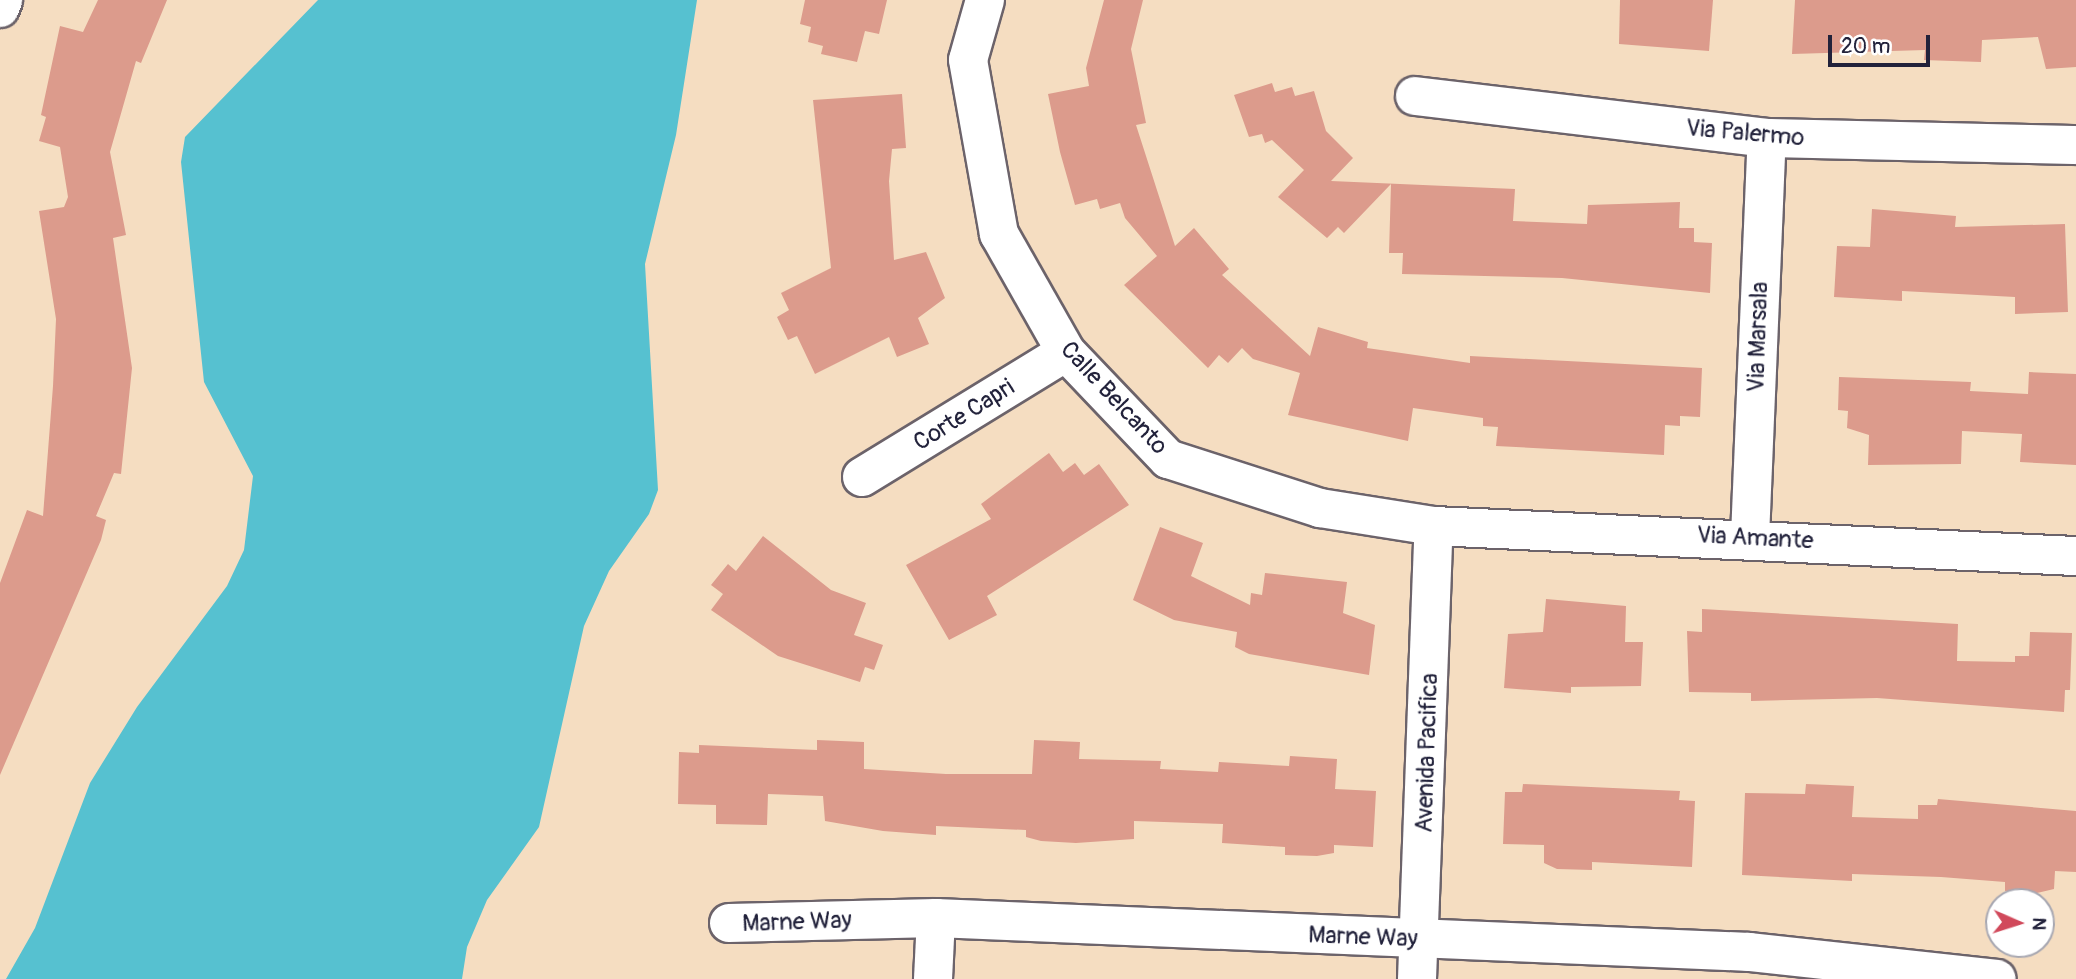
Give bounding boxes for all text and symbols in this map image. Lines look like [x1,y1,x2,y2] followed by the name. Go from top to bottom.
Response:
[1831,21,1932,65] scale bar
[1841,33,1890,60] text: 20 m
[1685,113,1805,153] street label: Via Palermo
[1742,281,1774,393] street label: Via Marsala
[1054,335,1174,461] street label: Calle Belcanto
[908,373,1020,457] street label: Corte Capri
[1696,521,1814,555] street label: Via Amante
[1410,673,1444,833] street label: Avenida Pacifica
[1985,888,2055,958] north arrow
[742,906,852,938] street label: Marne Way
[2027,917,2051,931] text: N
[1308,921,1418,953] street label: Marne Way

